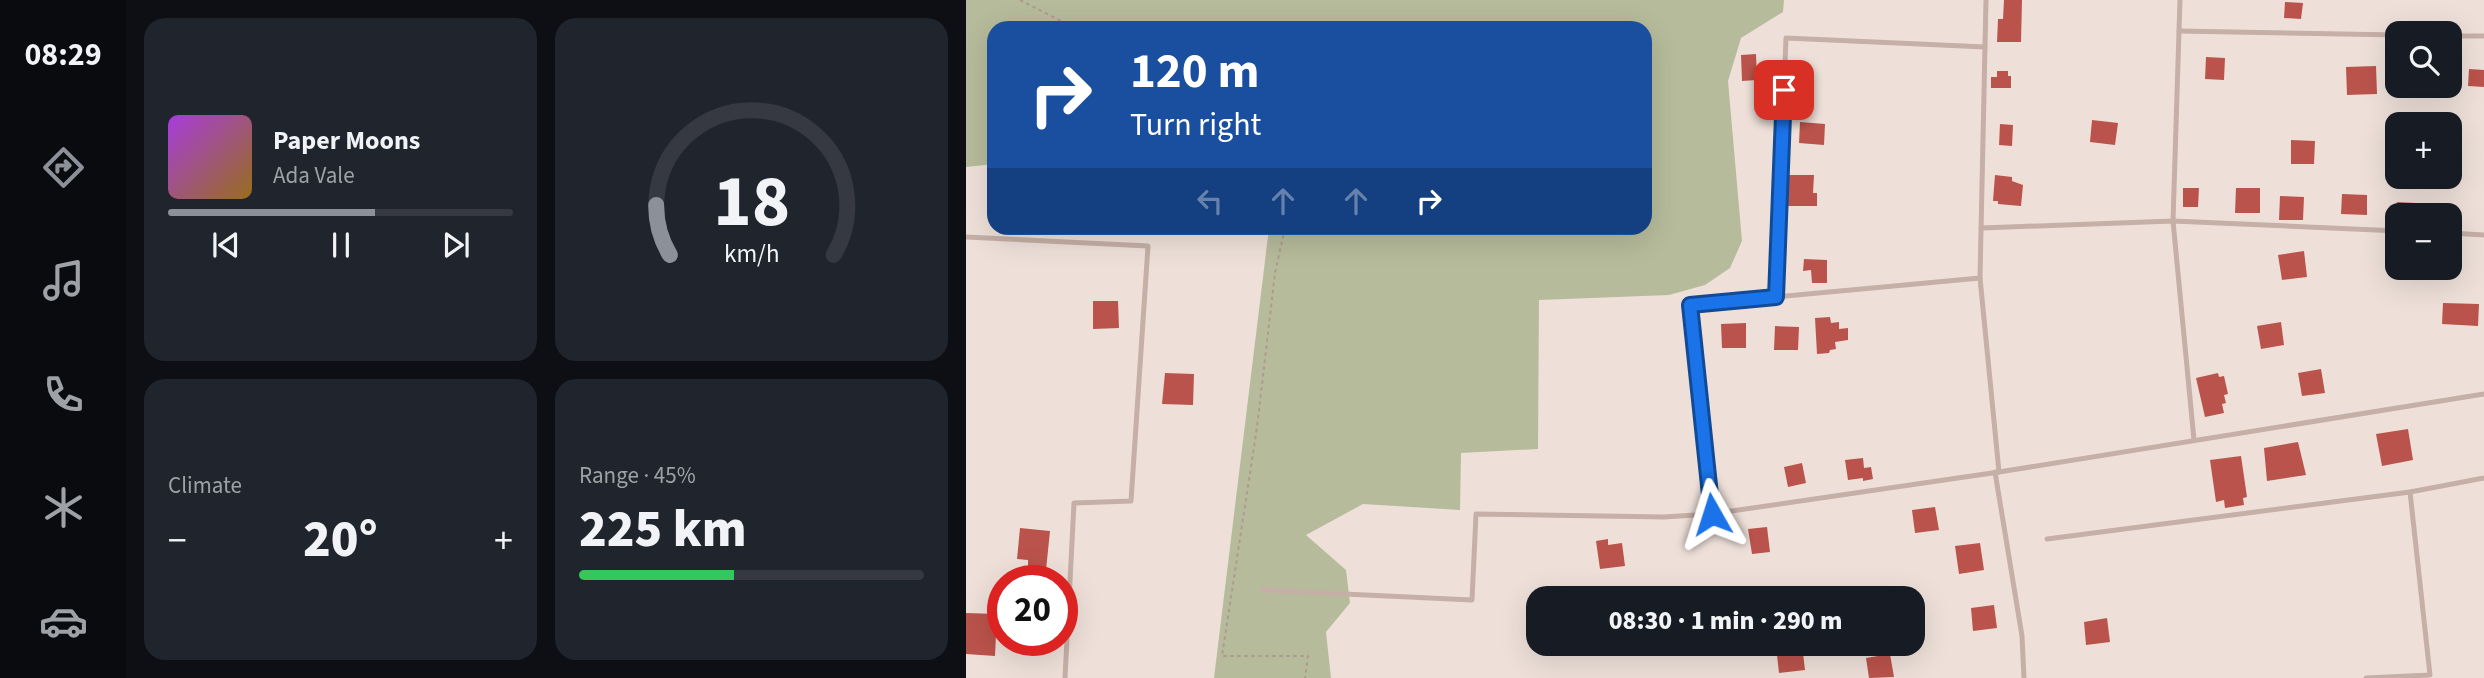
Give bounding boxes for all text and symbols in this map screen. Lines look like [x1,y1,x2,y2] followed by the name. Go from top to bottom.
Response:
[2385,21,2462,280] map controls
[2385,21,2462,98] button: search
[24,32,102,78] text: 08:29
[1130,37,1259,107] text: 120 m
[1015,49,1106,140] icon: right
[1754,60,1814,120] pin
[1765,71,1803,109] icon: arrive
[1130,102,1261,148] text: Turn right
[2385,112,2462,189] button: +
[273,122,420,159] text: Paper Moons
[39,143,88,192] icon: directions
[713,151,790,255] text: 18
[273,159,355,192] text: Ada Vale
[1191,182,1229,220] icon: left
[1264,182,1302,220] icon: ahead
[1337,182,1375,220] icon: ahead
[1410,182,1448,220] icon: right
[2385,203,2462,280] button: −
[207,226,245,264] icon: previous
[322,226,360,264] icon: pause
[437,226,475,264] icon: next
[724,236,779,272] text: km/h
[39,256,88,305] icon: music
[39,370,88,419] icon: phone
[579,459,696,492] text: Range · 45%
[168,469,242,502] text: Climate
[1675,477,1749,551] position arrow
[39,483,88,532] icon: climate
[579,493,747,567] text: 225 km
[303,503,378,577] text: 20°
[168,514,187,568] text: −
[494,514,513,568] text: +
[987,565,1078,656] speed limit sign: 20
[39,597,88,646] icon: car
[1609,602,1842,639] text: 08:30 · 1 min · 290 m

